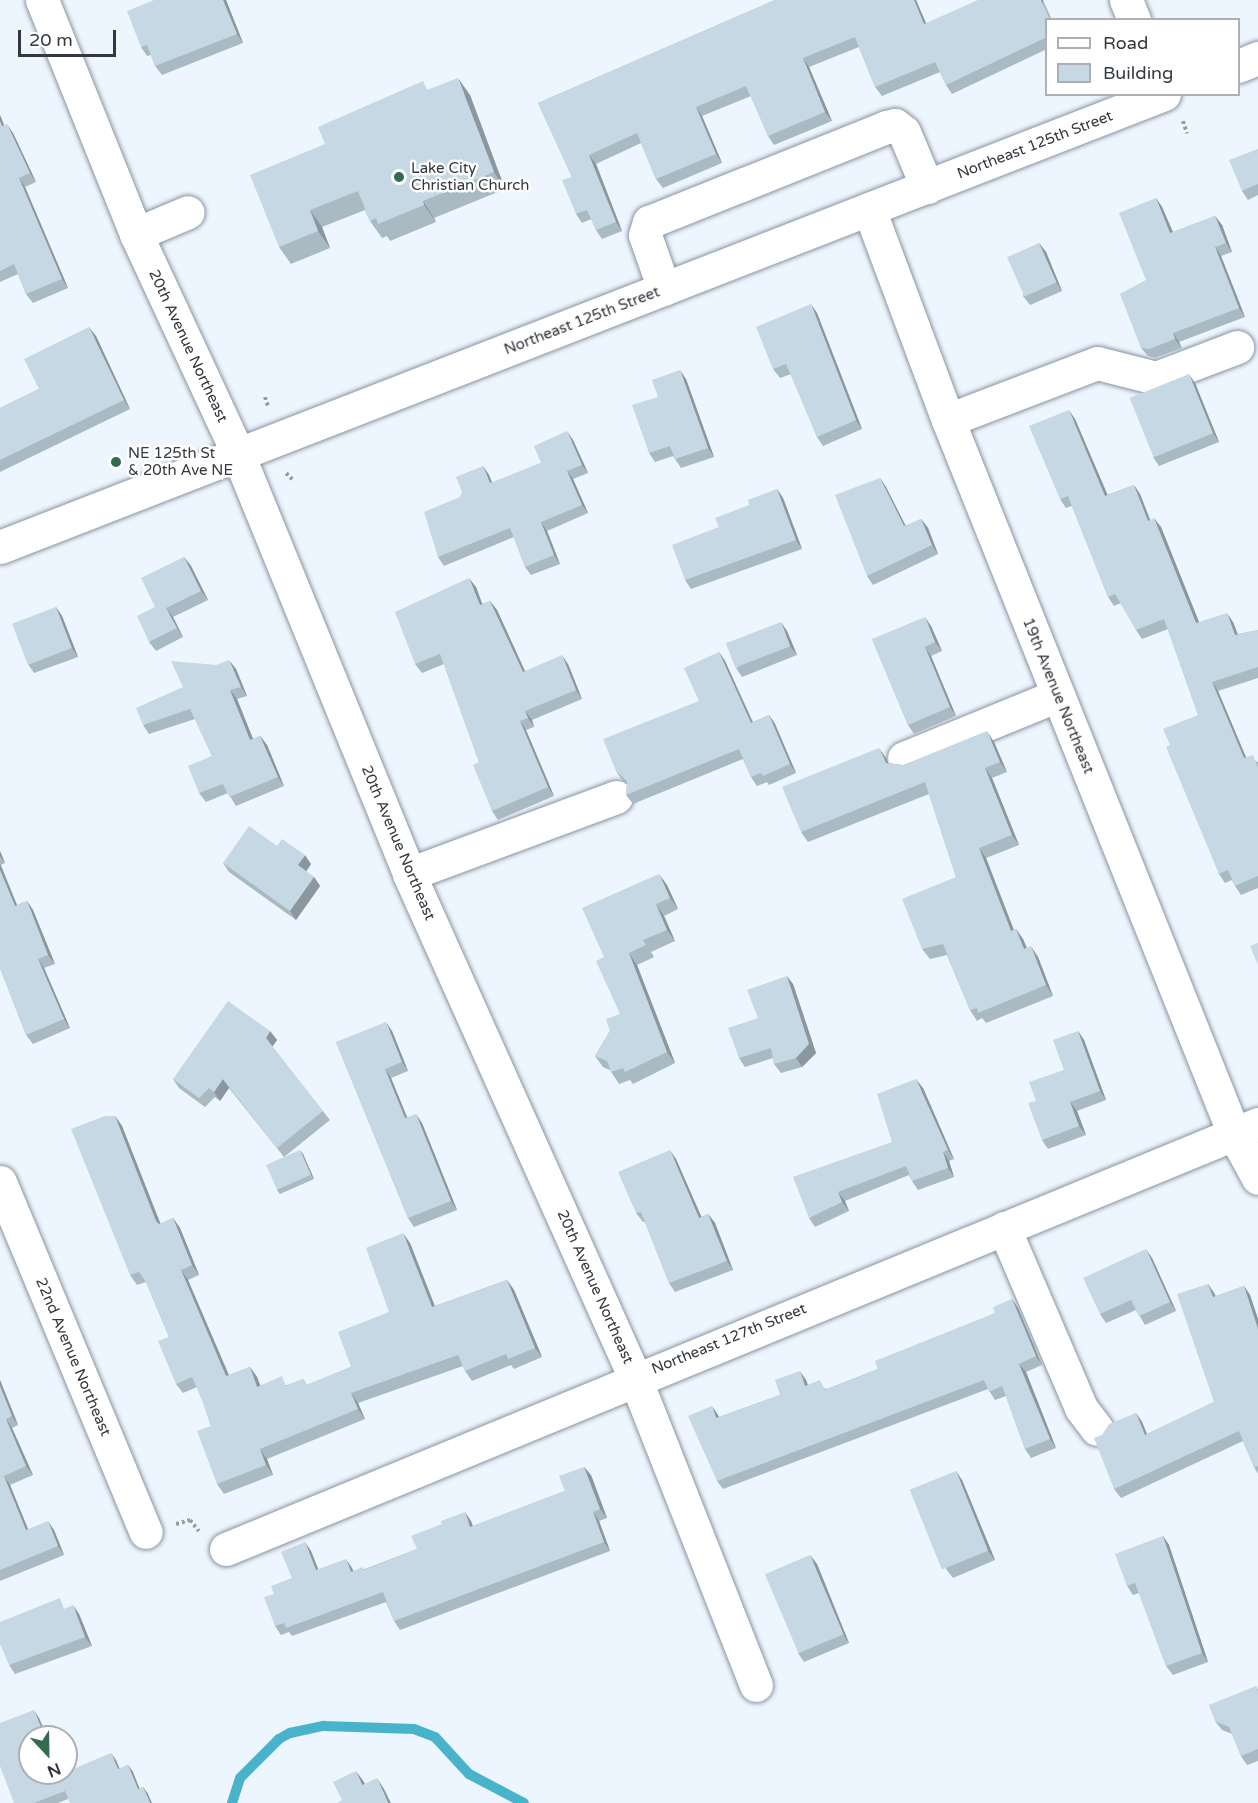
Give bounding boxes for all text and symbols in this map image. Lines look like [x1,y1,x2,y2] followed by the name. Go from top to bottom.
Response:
[21,18,118,56] scale bar
[1045,18,1240,96] legend
[29,29,73,51] text: 20 m
[1103,32,1148,54] text: Road
[1103,62,1173,84] text: Building
[955,107,1115,183] street label: Northeast 125th Street
[411,159,529,194] place label: Lake City Christian Church
[392,170,406,184] marker: Lake City Christian Church
[145,267,231,425] street label: 20th Avenue Northeast
[502,283,662,359] street label: Northeast 125th Street
[128,444,233,479] place label: NE 125th St & 20th Ave NE
[109,455,123,469] marker: NE 125th St & 20th Ave NE
[1018,615,1098,777] street label: 19th Avenue Northeast
[357,763,439,923] street label: 20th Avenue Northeast
[553,1207,637,1367] street label: 20th Avenue Northeast
[31,1275,115,1439] street label: 22nd Avenue Northeast
[649,1300,809,1378] street label: Northeast 127th Street
[18,1725,78,1785] north arrow
[44,1758,64,1782] text: N

